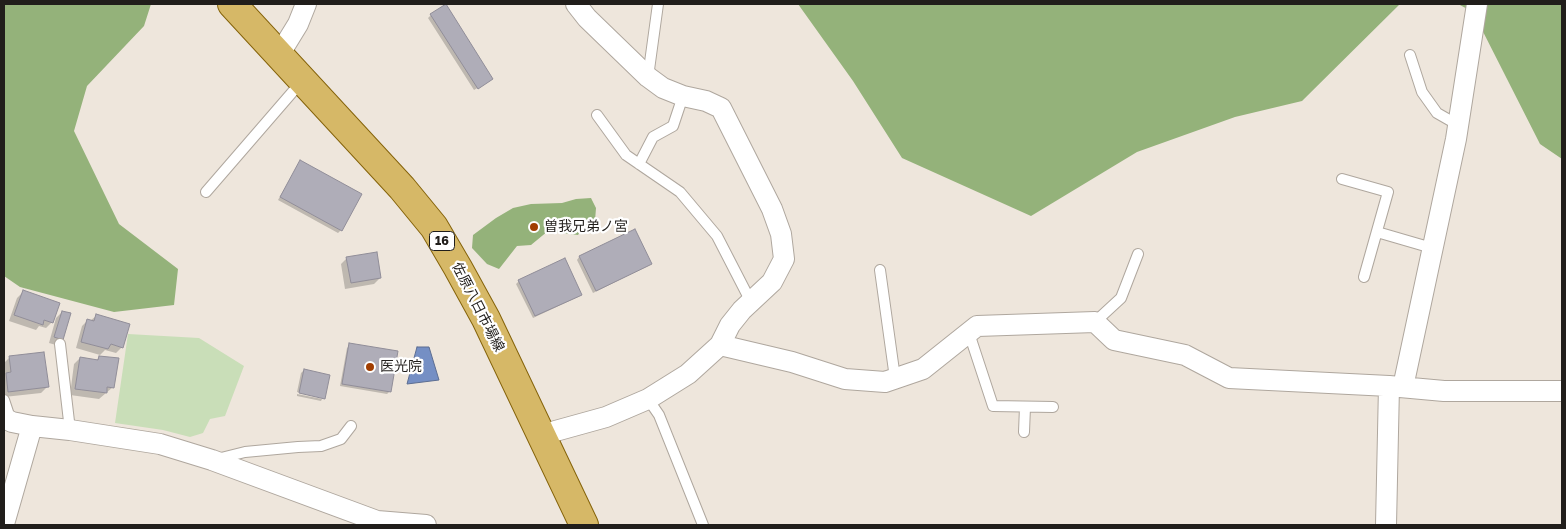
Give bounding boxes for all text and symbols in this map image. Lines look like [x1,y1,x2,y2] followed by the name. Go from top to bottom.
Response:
[544,219,628,235] place label: 曽我兄弟ノ宮
[528,221,540,233] marker: 曽我兄弟ノ宮
[430,232,454,250] road number: 16
[448,260,508,354] street label: 佐原八日市場線
[380,359,422,375] place label: 医光院
[364,361,376,373] marker: 医光院

